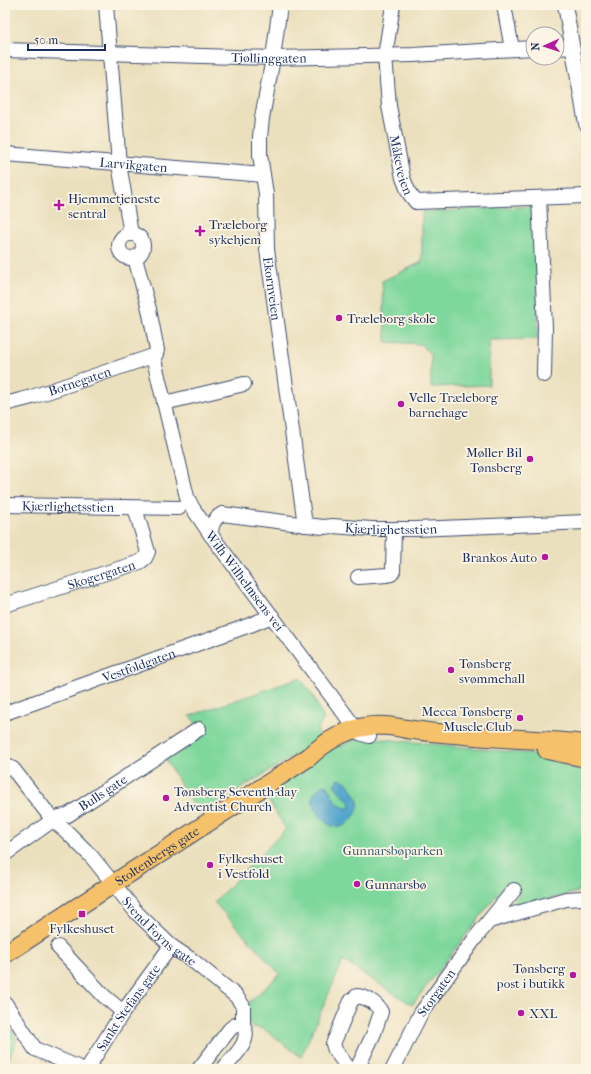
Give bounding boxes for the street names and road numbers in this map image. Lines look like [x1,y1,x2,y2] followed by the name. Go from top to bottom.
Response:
[231,49,307,66] street label: Tjøllinggaten
[387,134,417,197] street label: Måkeveien
[99,154,169,175] street label: Larvikgaten
[261,256,284,322] street label: Ekornveien
[46,363,113,398] street label: Botnegaten
[22,498,115,514] street label: Kjærlighetsstien
[344,519,438,537] street label: Kjærlighetsstien
[202,527,288,634] street label: Wilh Wilhelmsens vei
[65,556,137,592] street label: Skogergaten
[99,645,178,685] street label: Vestfoldgaten
[76,771,130,814] street label: Bulls gate
[112,823,202,888] street label: Stoltenbergs gate
[119,893,200,969] street label: Svend Foyns gate
[93,961,163,1053] street label: Sankt Stefans gate
[414,965,458,1019] street label: Storgaten

